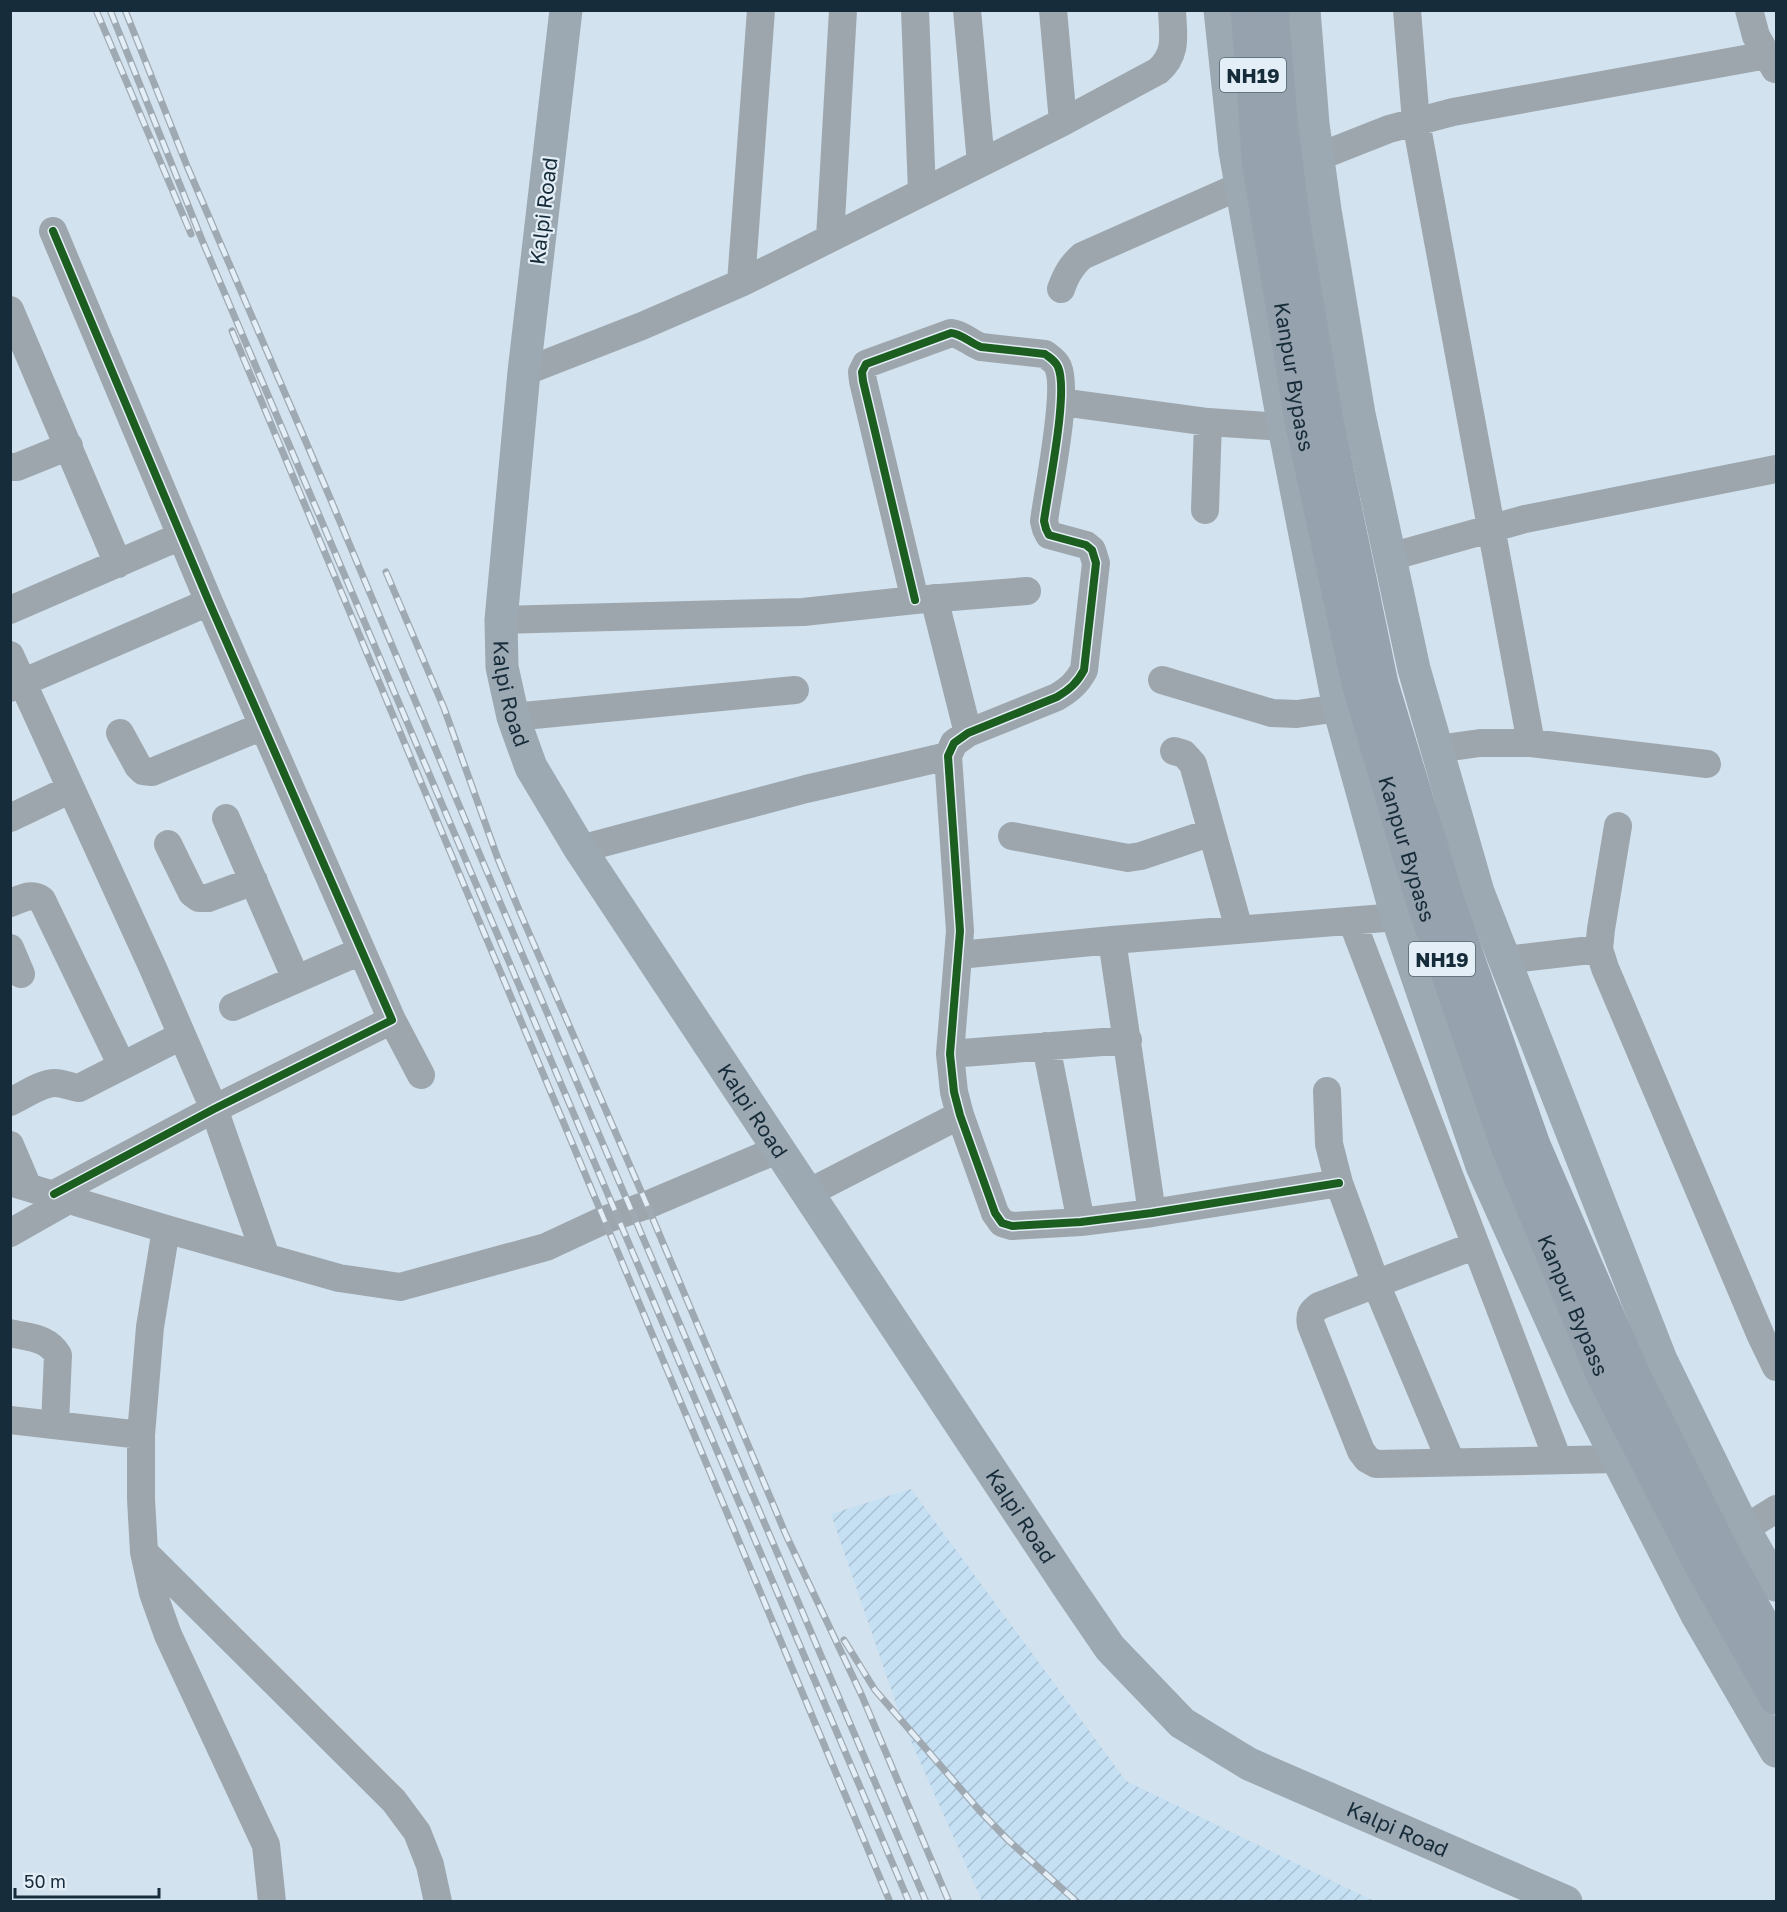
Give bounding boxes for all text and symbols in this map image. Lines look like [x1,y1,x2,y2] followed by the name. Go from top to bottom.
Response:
[1220,58,1286,92] road number: NH19
[524,156,562,266] street label: Kalpi Road
[1269,300,1320,454] street label: Kanpur Bypass
[488,640,536,750] street label: Kalpi Road
[1373,773,1441,925] street label: Kanpur Bypass
[1409,942,1475,976] road number: NH19
[712,1058,794,1163] street label: Kalpi Road
[1532,1230,1615,1380] street label: Kanpur Bypass
[981,1464,1062,1568] street label: Kalpi Road
[1343,1795,1453,1862] street label: Kalpi Road
[15,1861,159,1899] scale bar
[24,1870,66,1892] text: 50 m

